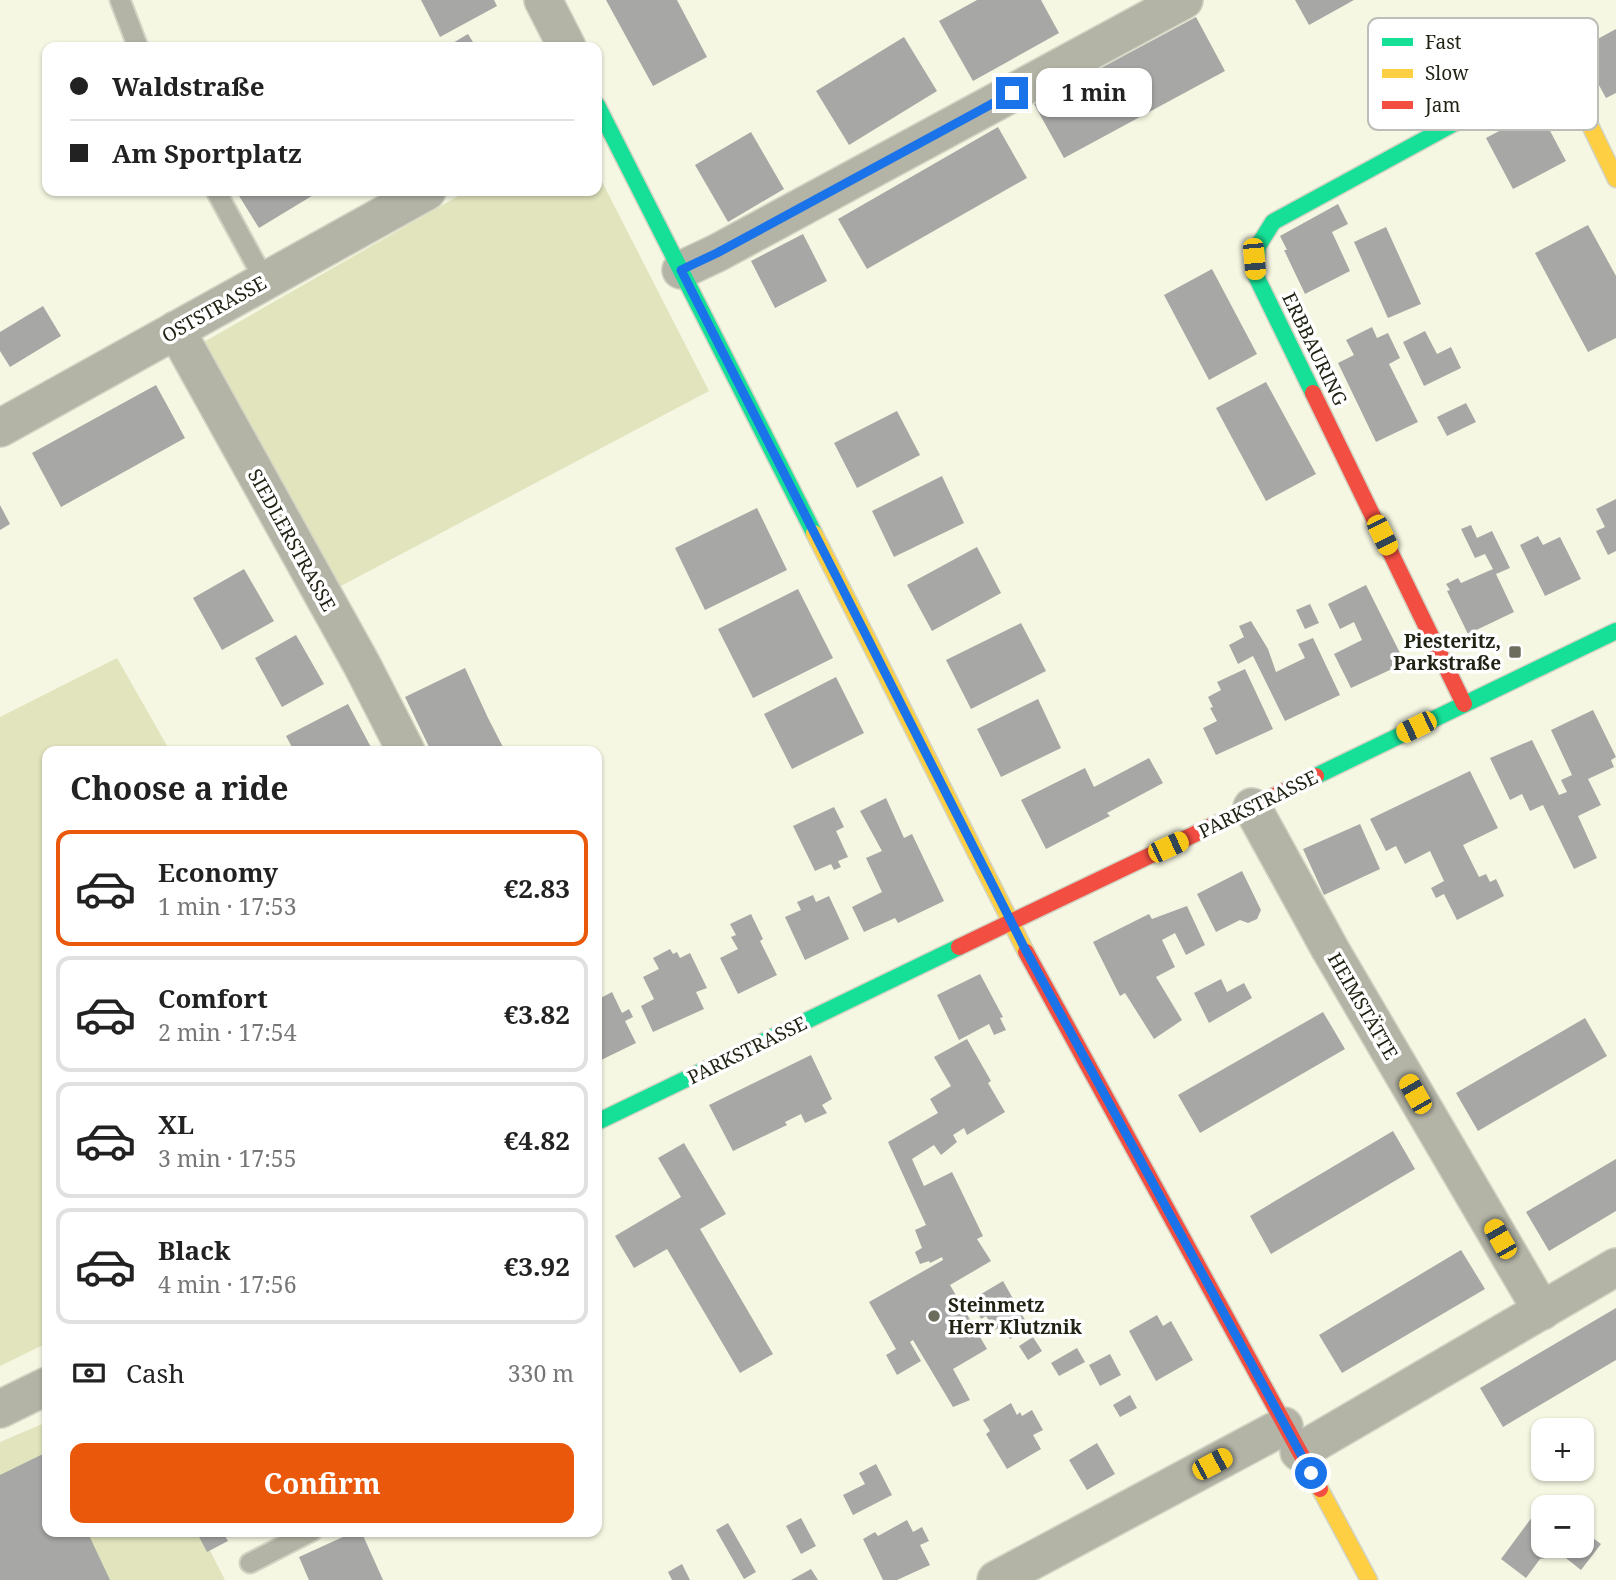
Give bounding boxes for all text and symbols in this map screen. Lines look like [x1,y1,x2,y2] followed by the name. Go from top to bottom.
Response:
[1368,18,1598,130] legend
[1425,29,1462,55] text: Fast
[1425,60,1469,86] text: Slow
[112,68,265,104] text: Waldstraße
[1036,68,1152,118] callout: 1 min
[1061,76,1127,108] text: 1 min
[996,77,1028,109] route end
[1424,92,1460,118] text: Jam
[112,135,302,171] text: Am Sportplatz
[1242,237,1267,281] car
[157,270,271,348] street label: OSTSTRASSE
[1276,288,1354,410] street label: ERBBAURING
[242,464,342,616] street label: SIEDLERSTRASSE
[1364,512,1401,558] car
[1393,628,1501,676] place label: Piesteritz, Parkstraße
[1507,644,1523,660] marker: Piesteritz, Parkstraße
[1393,708,1440,746] car
[1194,764,1322,844] street label: PARKSTRASSE
[70,766,289,809] text: Choose a ride
[1145,829,1192,865] car
[158,854,278,890] text: Economy
[74,857,137,920] icon: car
[504,870,570,906] text: €2.83
[158,890,296,922] text: 1 min · 17:53
[1322,948,1404,1064] street label: HEIMSTÄTTE
[158,980,268,1016] text: Comfort
[74,983,137,1046] icon: car
[504,996,570,1032] text: €3.82
[683,1010,811,1090] street label: PARKSTRASSE
[158,1016,296,1048] text: 2 min · 17:54
[1396,1071,1435,1117] car
[158,1106,194,1142] text: XL
[74,1109,137,1172] icon: car
[504,1122,570,1158] text: €4.82
[158,1142,296,1174] text: 3 min · 17:55
[1481,1216,1520,1262] car
[158,1232,231,1268] text: Black
[74,1235,137,1298] icon: car
[504,1248,570,1284] text: €3.92
[158,1268,296,1300] text: 4 min · 17:56
[948,1292,1083,1340] place label: Steinmetz Herr Klutznik
[926,1308,942,1324] marker: Steinmetz Herr Klutznik
[70,1354,108,1392] icon: cash
[126,1355,185,1391] text: Cash
[508,1357,574,1389] text: 330 m
[1531,1418,1594,1558] map controls
[1531,1418,1594,1481] button: +
[70,1443,574,1523] button: Confirm
[1189,1445,1236,1483] car
[1295,1457,1327,1489] route start
[1531,1495,1594,1558] button: −

